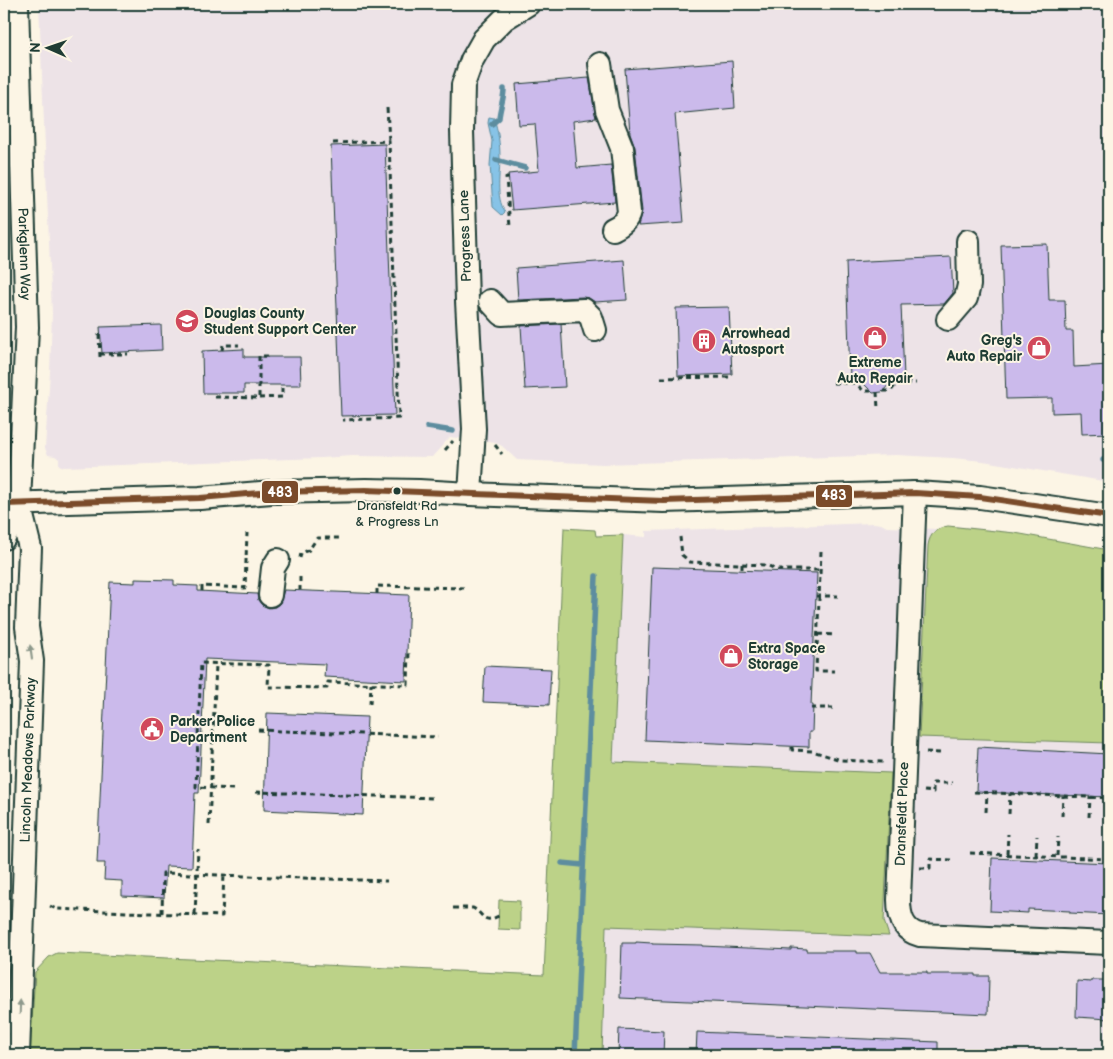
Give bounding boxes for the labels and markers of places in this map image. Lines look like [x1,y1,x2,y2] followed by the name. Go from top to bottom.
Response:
[204,305,357,338] place label: Douglas County Student Support Center
[174,308,200,334] school or university icon: Douglas County Student Support Center
[721,325,790,358] place label: Arrowhead Autosport
[862,325,888,351] shop icon: Extreme Auto Repair
[691,328,717,354] building icon: Arrowhead Autosport
[946,332,1022,365] place label: Greg's Auto Repair
[1026,335,1052,361] shop icon: Greg's Auto Repair
[836,354,913,387] place label: Extreme Auto Repair
[392,486,402,496] marker: Dransfeldt Rd & Progress Ln
[356,498,438,530] place label: Dransfeldt Rd & Progress Ln
[748,640,825,673] place label: Extra Space Storage
[718,643,744,669] shop icon: Extra Space Storage
[170,713,255,746] place label: Parker Police Department
[139,716,165,742] public building icon: Parker Police Department

